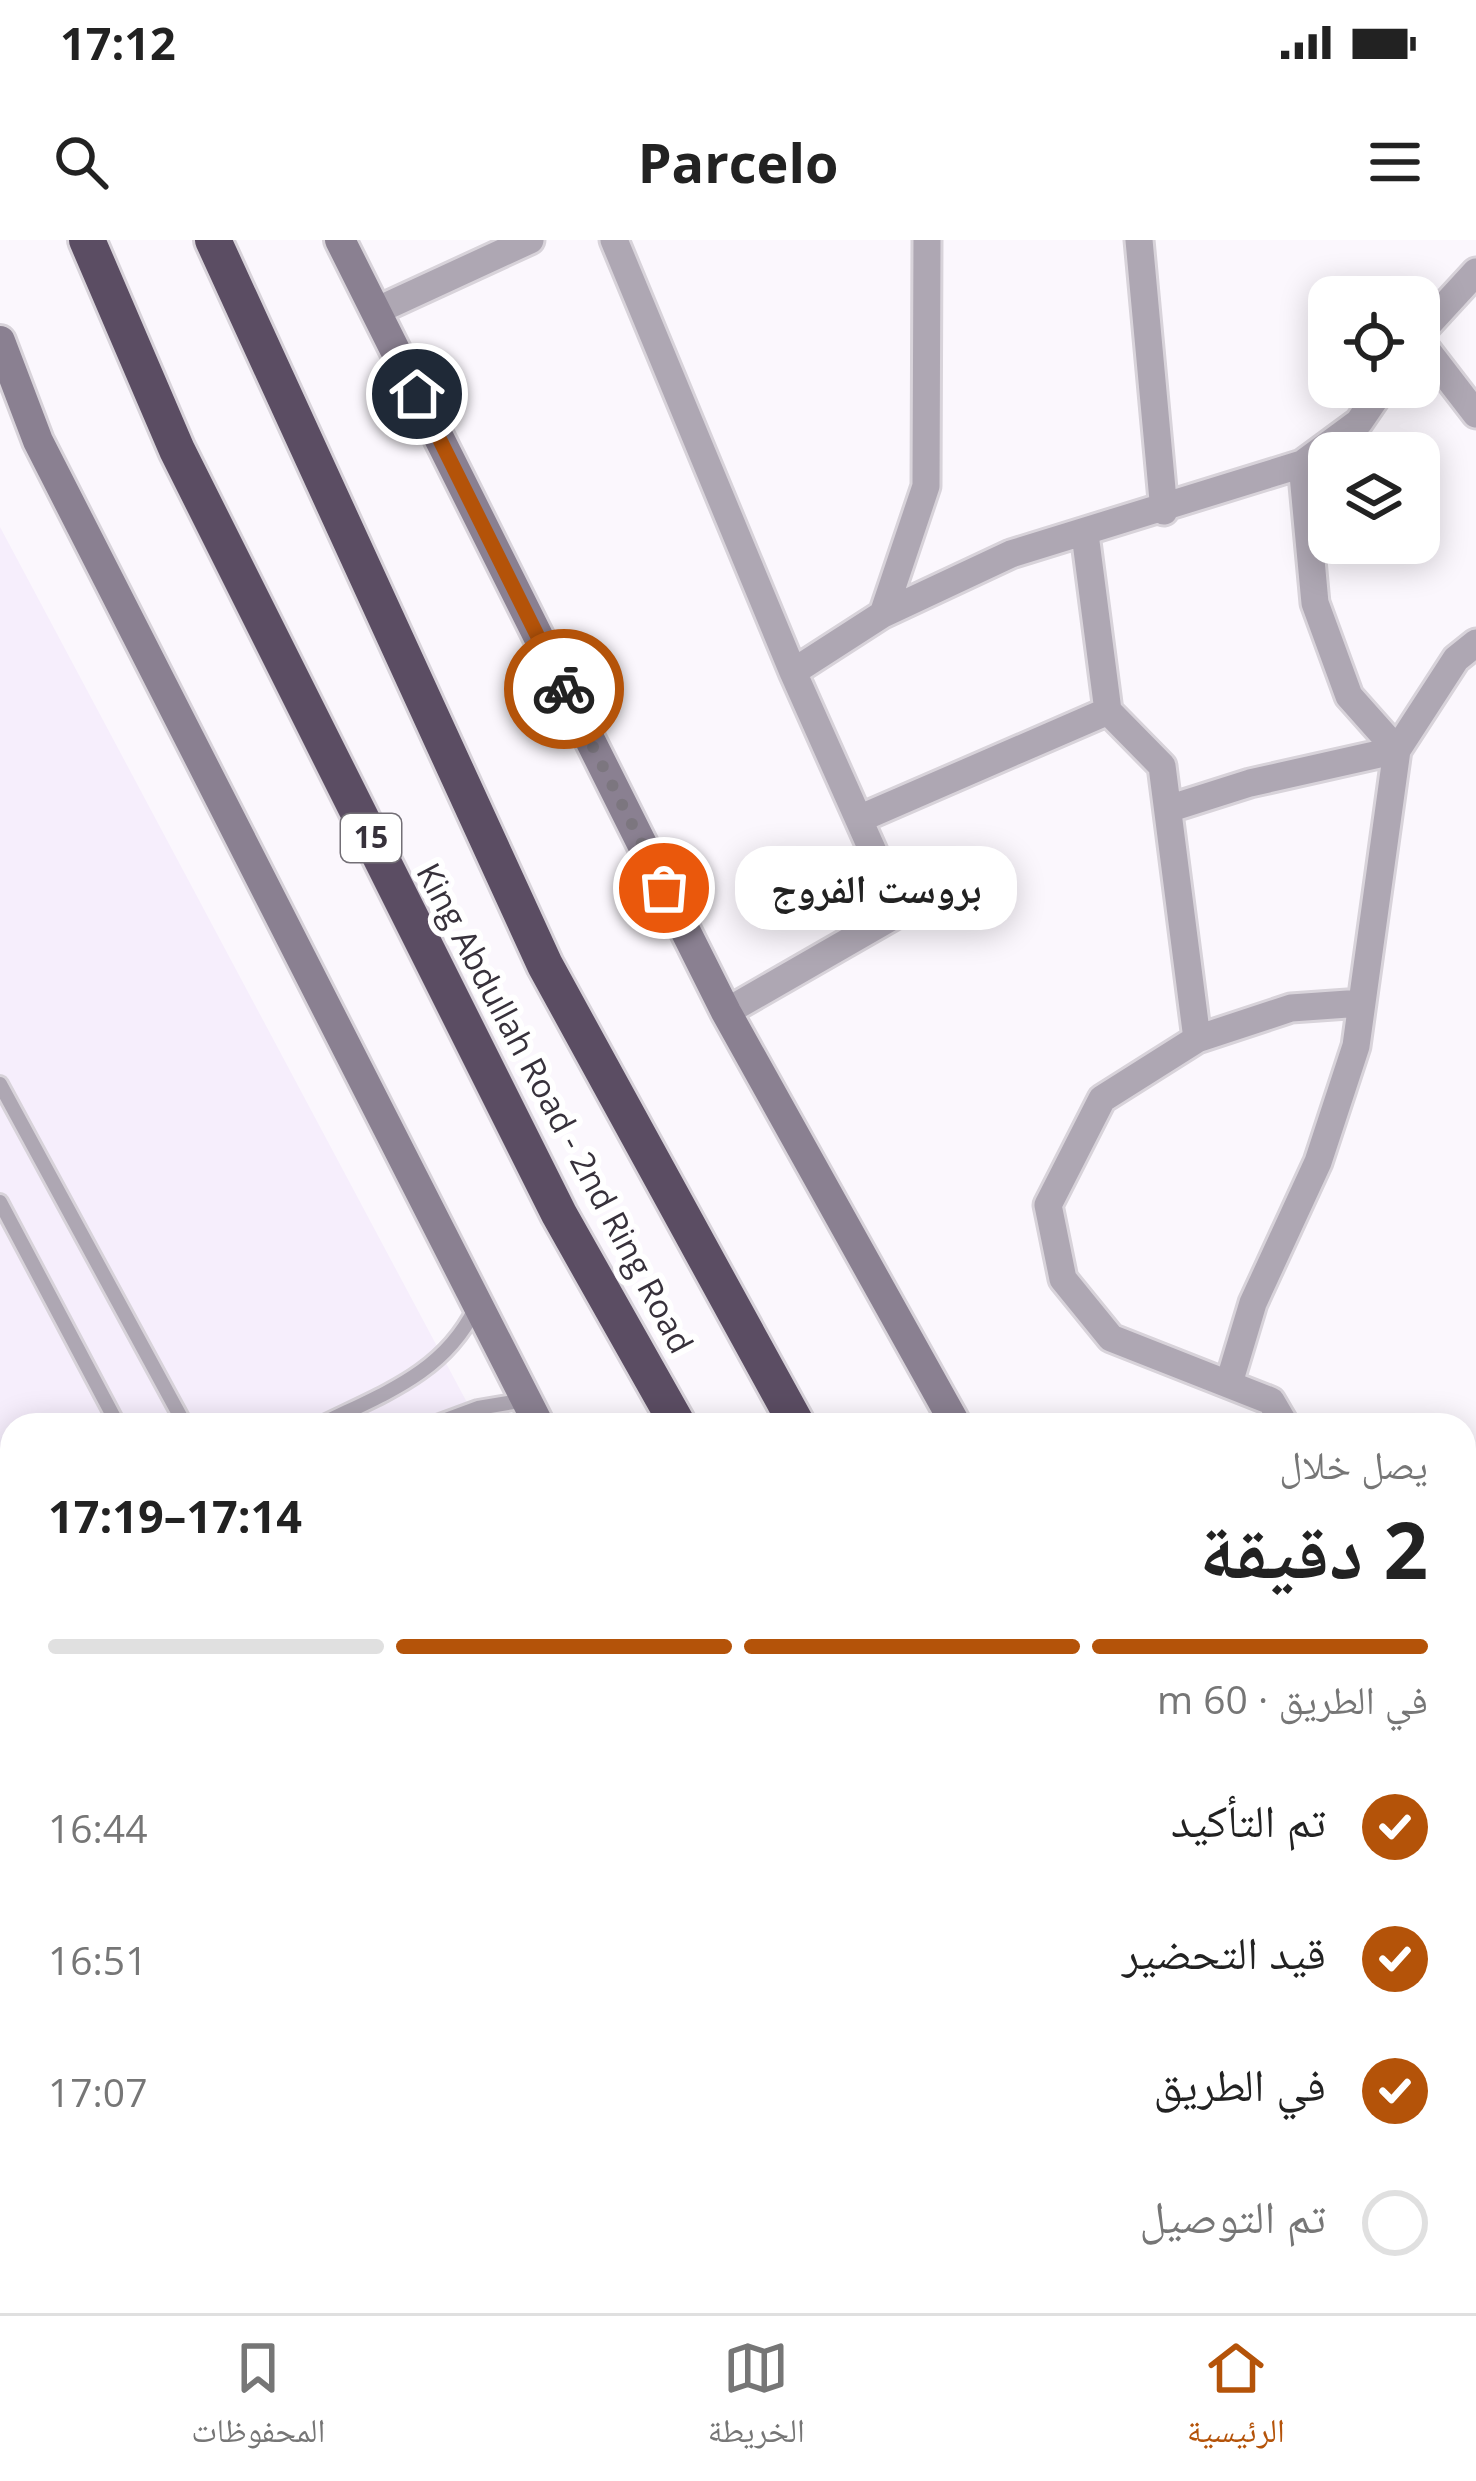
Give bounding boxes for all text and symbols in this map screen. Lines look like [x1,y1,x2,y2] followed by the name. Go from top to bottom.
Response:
[60,12,176,73] text: 17:12
[638,125,838,199] text: Parcelo
[48,129,114,195] icon: search
[1362,129,1428,195] icon: menu
[1308,276,1440,564] map controls
[1308,276,1440,408] button: locate
[366,343,468,445] pin
[384,361,450,427] icon: home
[1308,432,1440,564] button: layers
[504,629,624,749] courier
[531,656,597,722] icon: bike
[341,814,401,862] road number: 15
[613,837,715,939] pin
[736,846,1018,930] callout: بروست الفروج
[407,855,704,1361] street label: King Abdullah Road - 2nd Ring Road
[631,855,697,921] icon: bag
[771,861,981,914] text: بروست الفروج
[1279,1437,1428,1490] text: يصل خلال
[48,1485,302,1546] text: 17:14–17:19
[1199,1496,1428,1602] text: 2 دقيقة
[1157,1672,1428,1725] text: في الطريق · 60 m
[1171,1789,1326,1850] text: تم التأكيد
[1362,1794,1428,1860] icon: check
[48,1801,147,1854] text: 16:44
[1122,1921,1326,1982] text: قيد التحضير
[1362,1926,1428,1992] icon: check
[48,1933,147,1986] text: 16:51
[1153,2053,1326,2114] text: في الطريق
[1362,2058,1428,2124] icon: check
[48,2065,147,2118] text: 17:07
[1139,2185,1326,2246] text: تم التوصيل
[191,2335,325,2463] tab: المحفوظات
[708,2335,805,2463] tab: الخريطة
[1187,2335,1285,2463] tab: الرئيسية

